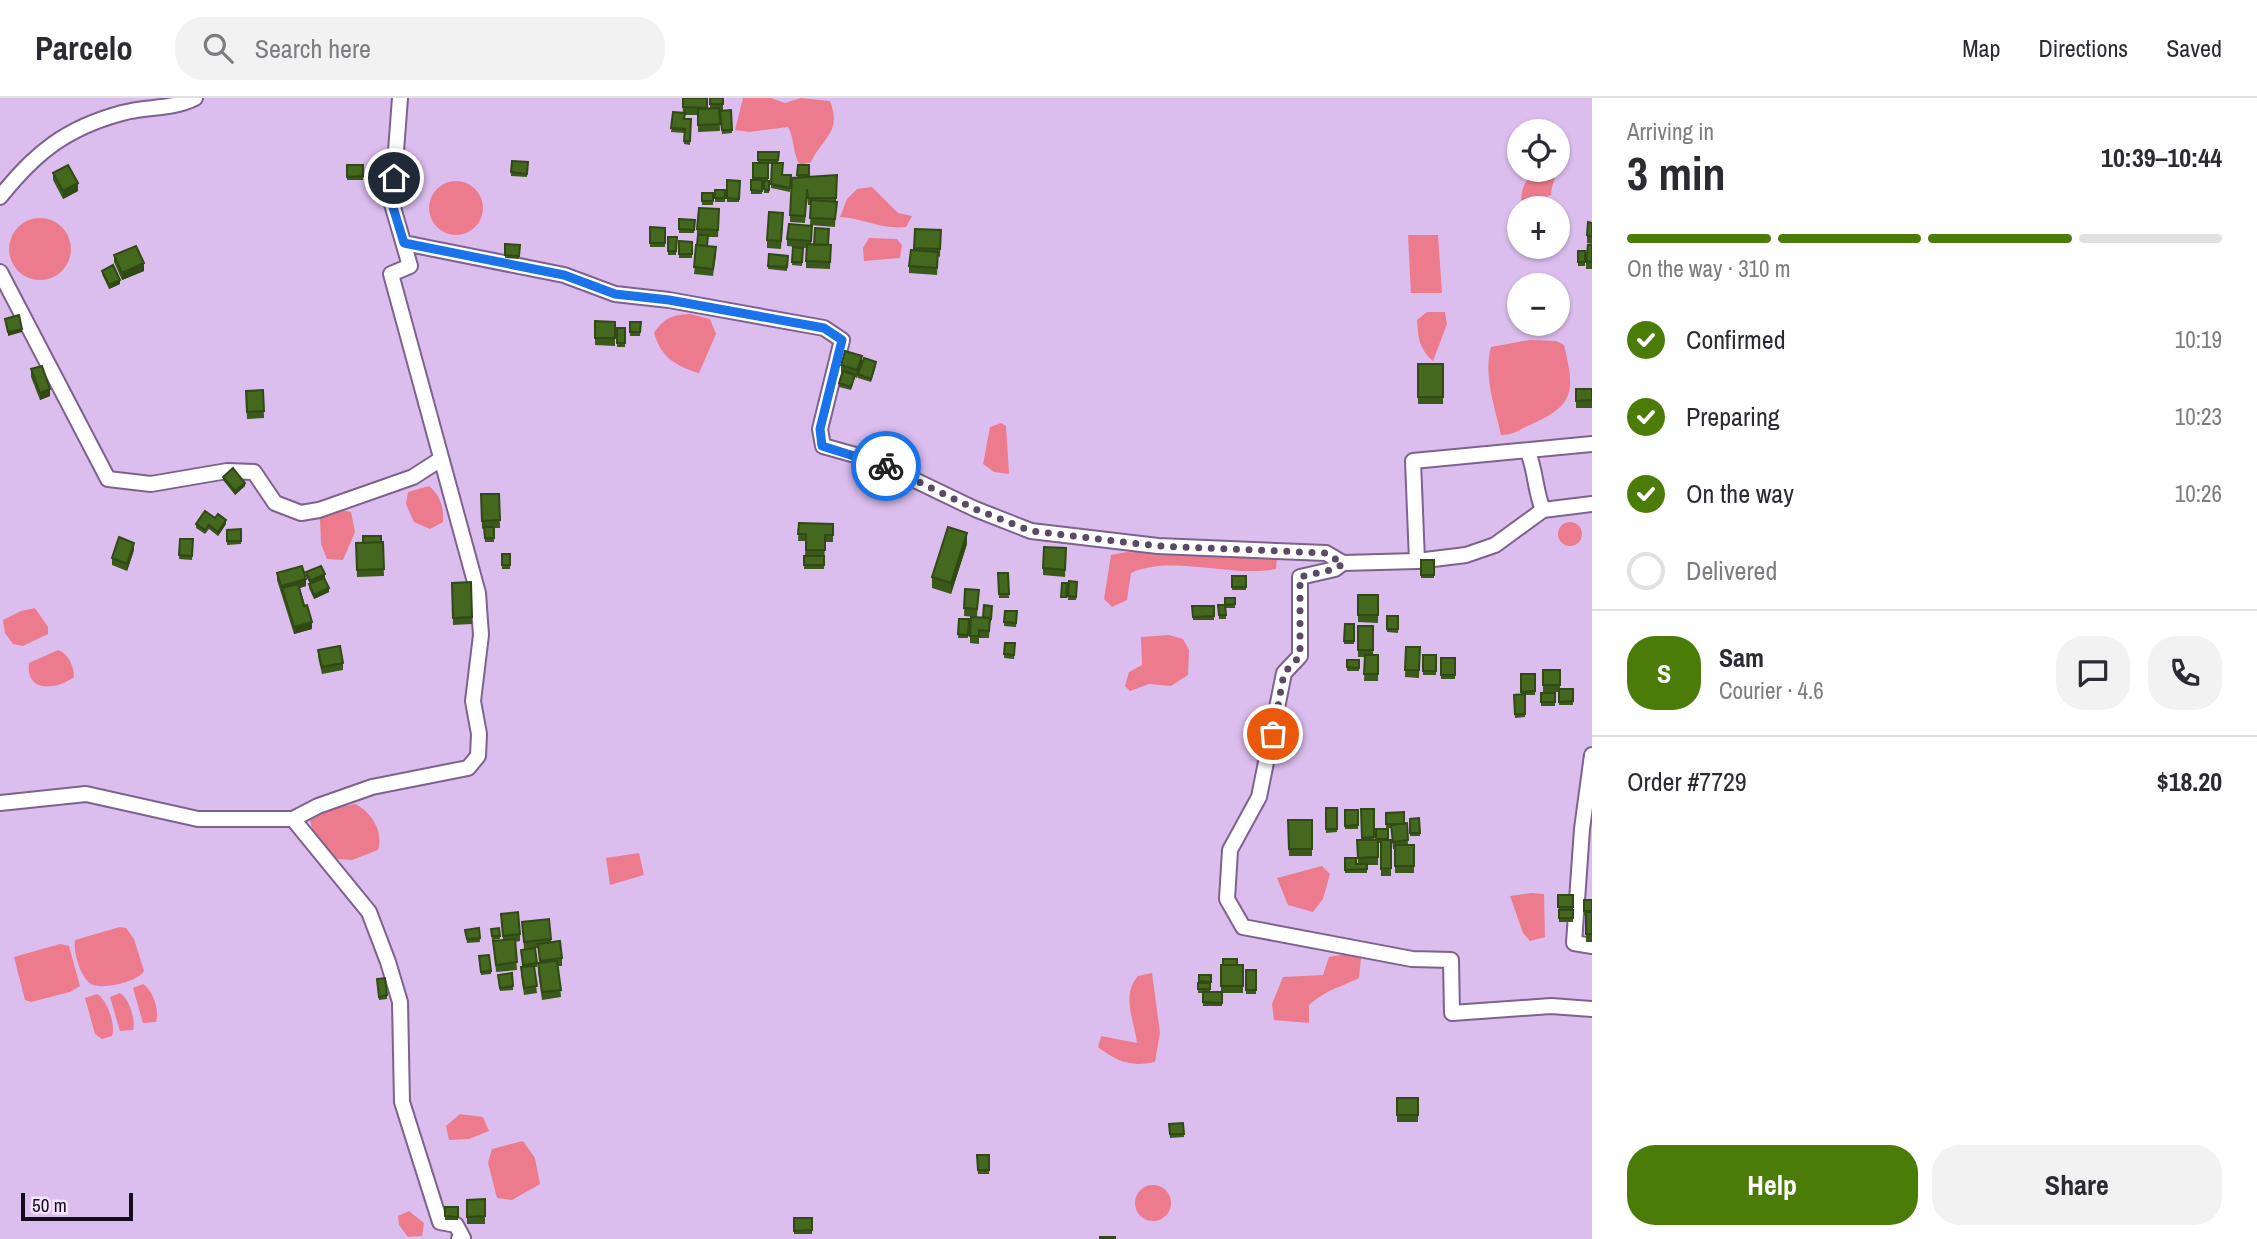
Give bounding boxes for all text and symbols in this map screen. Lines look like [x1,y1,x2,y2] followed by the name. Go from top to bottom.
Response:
[175,17,665,80] search box
[35,26,133,70] text: Parcelo
[199,29,237,67] icon: search
[255,31,371,66] text: Search here
[1962,32,2000,64] text: Map
[2038,32,2128,64] text: Directions
[2166,32,2222,64] text: Saved
[1627,116,1714,147] text: Arriving in
[1507,119,1570,336] map controls
[1507,119,1570,182] button: locate
[2101,140,2222,175] text: 10:39–10:44
[1627,142,1726,204] text: 3 min
[364,148,424,208] pin
[375,159,413,197] icon: home
[1507,196,1570,259] button: +
[1627,253,1791,284] text: On the way · 310 m
[1507,273,1570,336] button: −
[1627,321,1665,359] icon: check
[1686,322,1786,357] text: Confirmed
[2175,324,2222,355] text: 10:19
[1627,398,1665,436] icon: check
[1686,399,1780,434] text: Preparing
[2175,401,2222,432] text: 10:23
[851,431,921,501] courier
[867,447,905,485] icon: bike
[1627,475,1665,513] icon: check
[1686,476,1794,511] text: On the way
[2175,478,2222,509] text: 10:26
[1686,553,1777,588] text: Delivered
[2056,636,2130,710] button: chat
[2148,636,2222,710] button: phone
[1719,640,1764,675] text: Sam
[1657,656,1671,691] text: S
[1719,675,1824,706] text: Courier · 4.6
[1243,704,1303,764] pin
[1254,715,1292,753] icon: bag
[1627,764,1747,799] text: Order #7729
[2157,764,2222,799] text: $18.20
[1627,1145,1918,1225] button: Help
[1932,1145,2222,1225] button: Share
[21,1190,133,1222] scale bar
[32,1192,67,1218] text: 50 m

